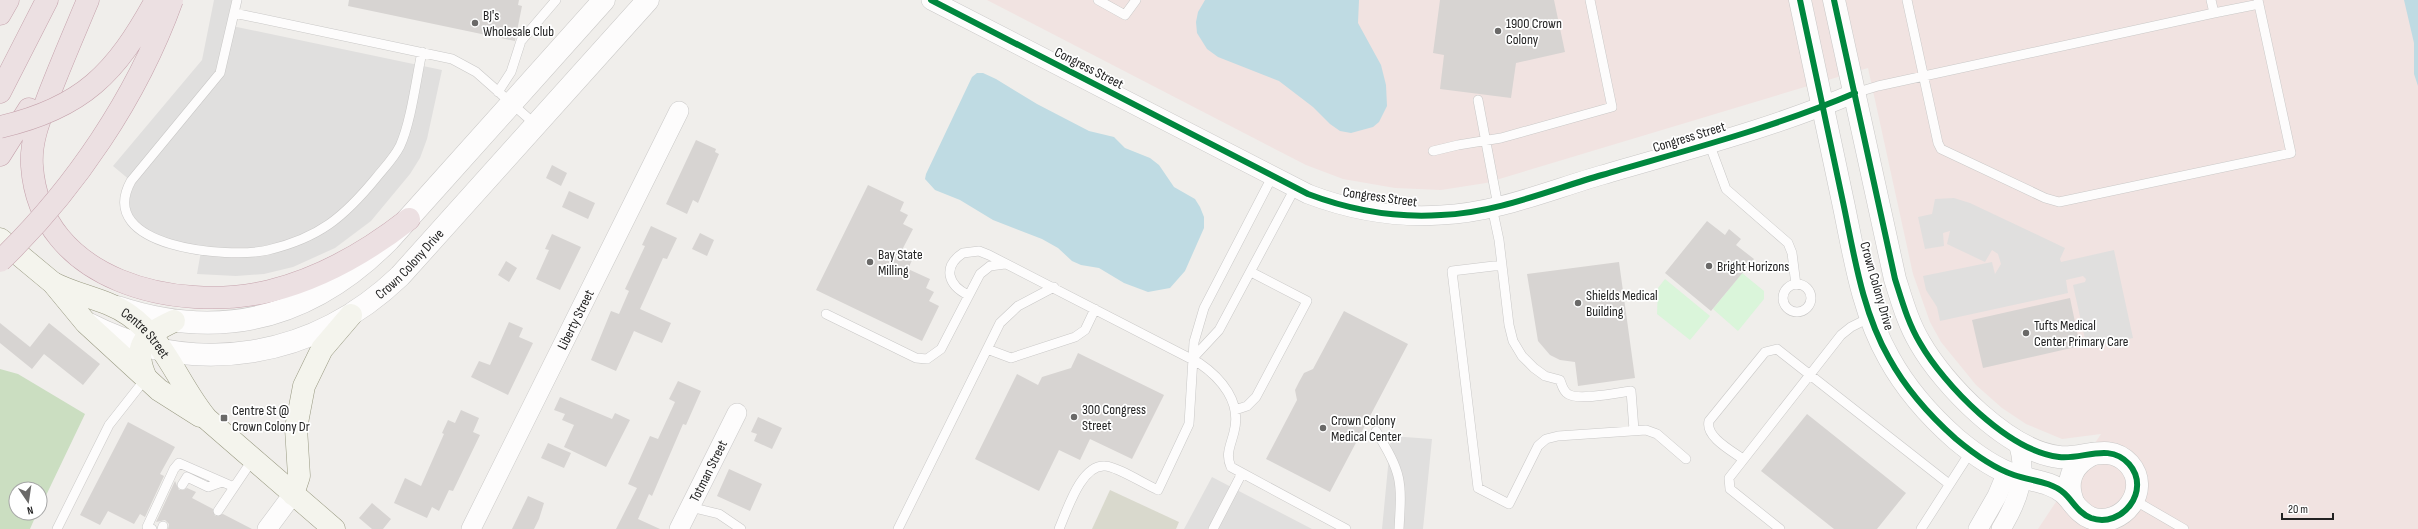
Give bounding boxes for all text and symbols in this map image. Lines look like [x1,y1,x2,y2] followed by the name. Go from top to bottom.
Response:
[483,7,554,40] place label: BJ's Wholesale Club
[1506,15,1562,48] place label: 1900 Crown Colony
[470,18,480,28] marker: BJ's Wholesale Club
[1493,26,1503,36] marker: 1900 Crown Colony
[1052,43,1126,93] street label: Congress Street
[1651,118,1727,156] street label: Congress Street
[1342,183,1418,211] street label: Congress Street
[372,225,447,303] street label: Crown Colony Drive
[1856,240,1898,332] street label: Crown Colony Drive
[878,246,923,279] place label: Bay State Milling
[865,257,875,267] marker: Bay State Milling
[1717,258,1789,275] place label: Bright Horizons
[1704,261,1714,271] marker: Bright Horizons
[553,287,597,352] street label: Liberty Street
[1586,287,1658,320] place label: Shields Medical Building
[1573,298,1583,308] marker: Shields Medical Building
[118,304,174,361] street label: Centre Street
[2034,317,2128,350] place label: Tufts Medical Center Primary Care
[2021,328,2031,338] marker: Tufts Medical Center Primary Care
[1082,401,1146,434] place label: 300 Congress Street
[232,402,310,435] place label: Centre St @ Crown Colony Dr
[1069,412,1079,422] marker: 300 Congress Street
[1331,412,1401,445] place label: Crown Colony Medical Center
[219,413,229,423] marker: Centre St @ Crown Colony Dr
[1318,423,1328,433] marker: Crown Colony Medical Center
[685,437,731,505] street label: Totman Street
[8,481,48,521] north arrow
[2282,495,2333,521] scale bar
[2288,502,2308,517] text: 20 m
[26,503,34,517] text: N

